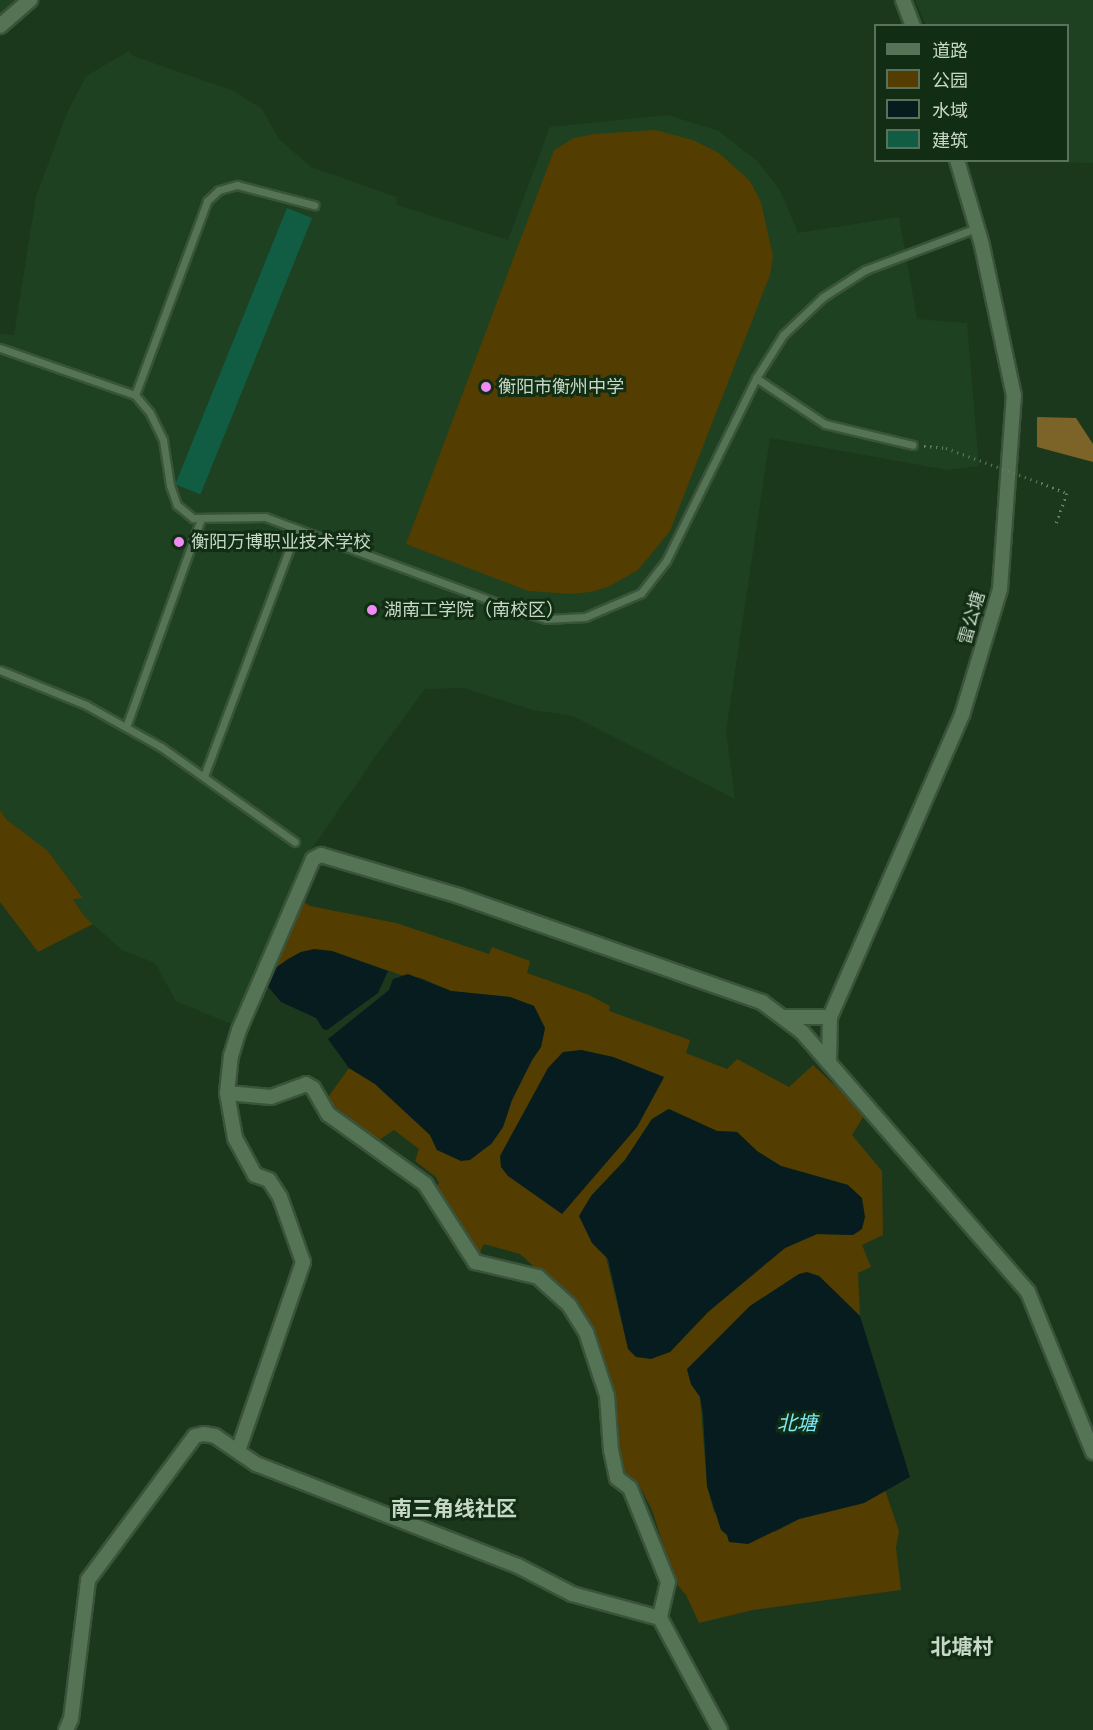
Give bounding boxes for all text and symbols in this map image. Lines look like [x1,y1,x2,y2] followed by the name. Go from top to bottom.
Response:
[874,24,1069,162] legend
[932,40,968,61] text: 道路
[932,70,968,91] text: 公园
[932,100,968,121] text: 水域
[932,130,968,151] text: 建筑
[498,376,624,398] place label: 衡阳市衡州中学
[479,380,493,394] marker: 衡阳市衡州中学
[191,531,371,553] place label: 衡阳万博职业技术学校
[172,535,186,549] marker: 衡阳万博职业技术学校
[954,589,990,647] street label: 雷公塘
[384,599,564,621] place label: 湖南工学院（南校区）
[365,603,379,617] marker: 湖南工学院（南校区）
[777,1411,817,1435] water label: 北塘
[391,1496,517,1522] district label: 南三角线社区
[931,1634,993,1660] district label: 北塘村

